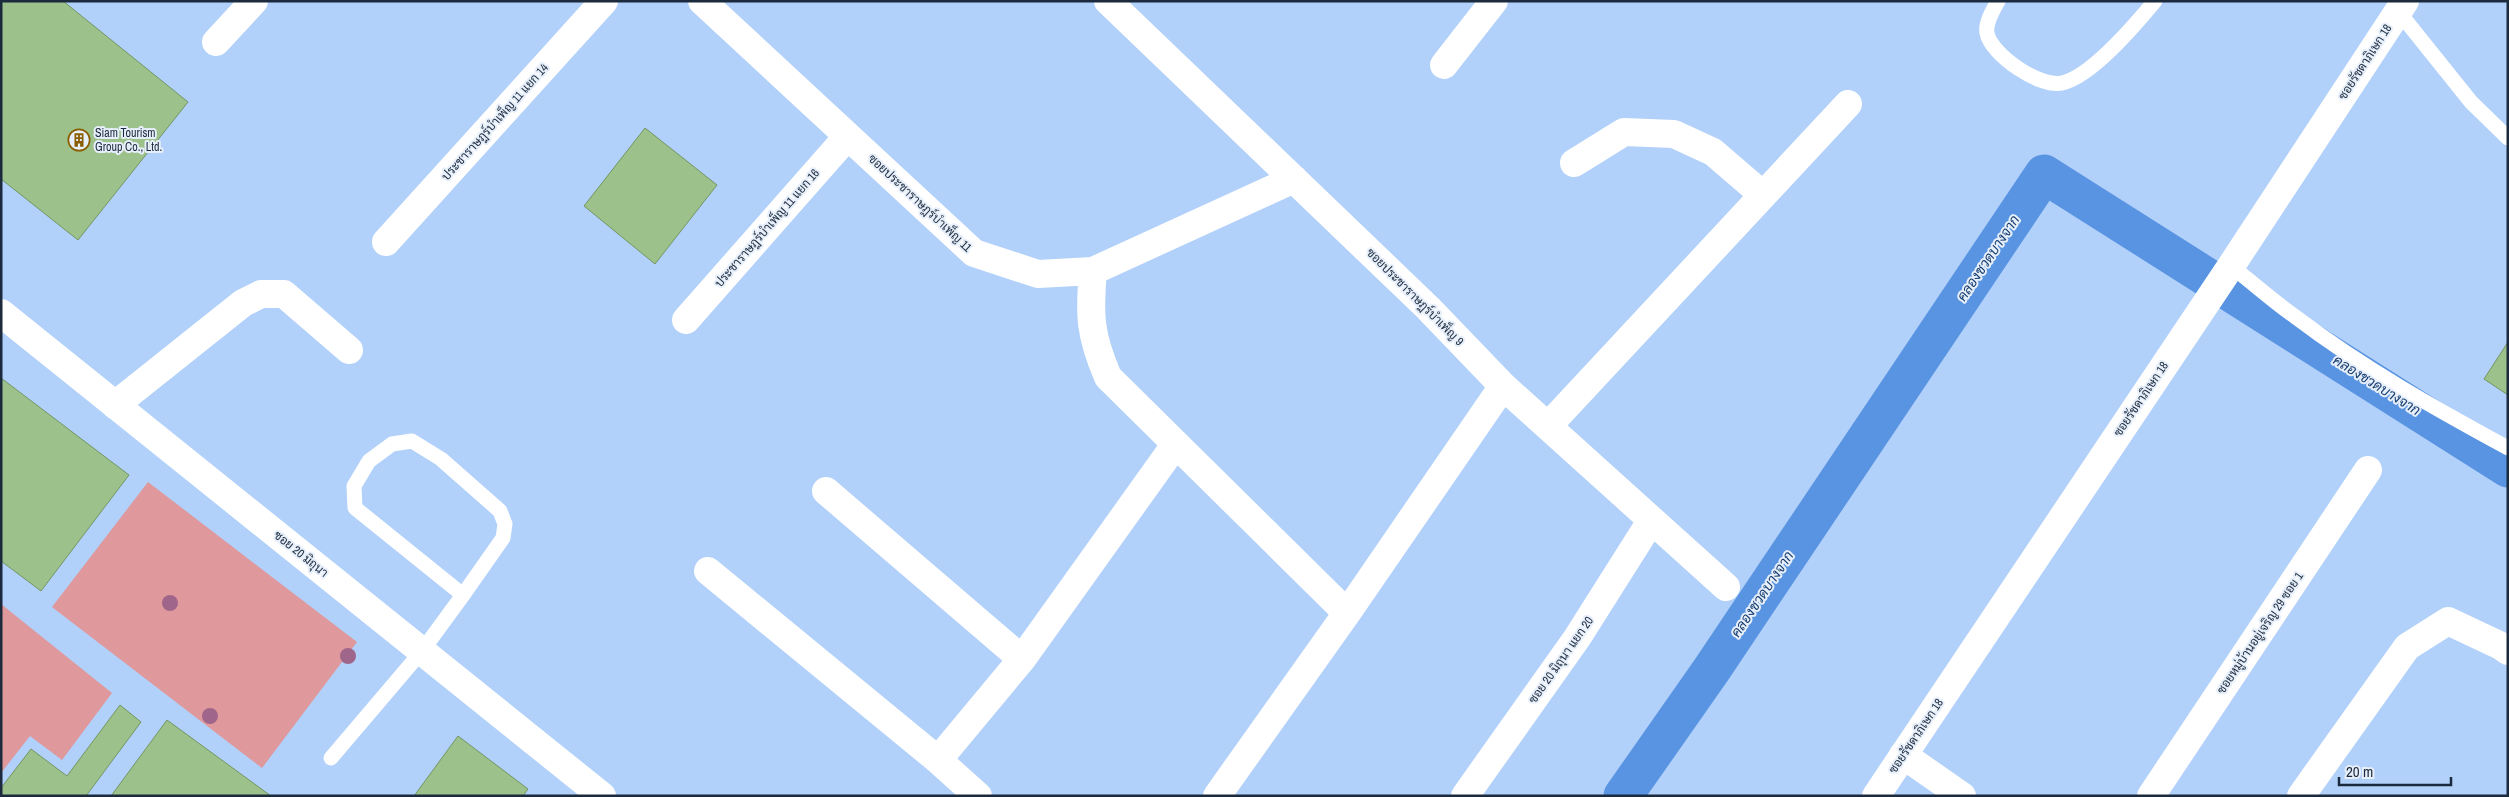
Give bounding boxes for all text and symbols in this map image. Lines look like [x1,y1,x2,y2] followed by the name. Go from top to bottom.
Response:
[2335,21,2395,103] street label: ซอยรัชดาภิเษก 18
[437,59,552,184] street label: ประชาราษฎร์บำเพ็ญ 11 แยก 14
[95,125,162,155] place label: Siam Tourism Group Co., Ltd.
[67,128,91,152] building icon: Siam Tourism Group Co., Ltd.
[865,150,976,256] street label: ซอยประชาราษฎร์บำเพ็ญ 11
[710,165,823,291] street label: ประชาราษฎร์บำเพ็ญ 11 แยก 16
[1953,212,2023,304] water label: คลองชวดบางจาก
[1363,244,1468,349] street label: ซอยประชาราษฎร์บำเพ็ญ 9
[2330,351,2424,419] water label: คลองชวดบางจาก
[2110,358,2172,440] street label: ซอยรัชดาภิเษก 18
[270,527,331,582] street label: ซอย 20 มิถุนา
[1727,548,1797,640] water label: คลองชวดบางจาก
[2213,569,2307,697] street label: ซอยหมู่บ้านอยู่เจริญ 29 ซอย 1
[1525,613,1598,707] street label: ซอย 20 มิถุนา แยก 20
[1885,695,1947,777] street label: ซอยรัชดาภิเษก 18
[2339,754,2452,786] scale bar
[2346,761,2373,782] text: 20 m

